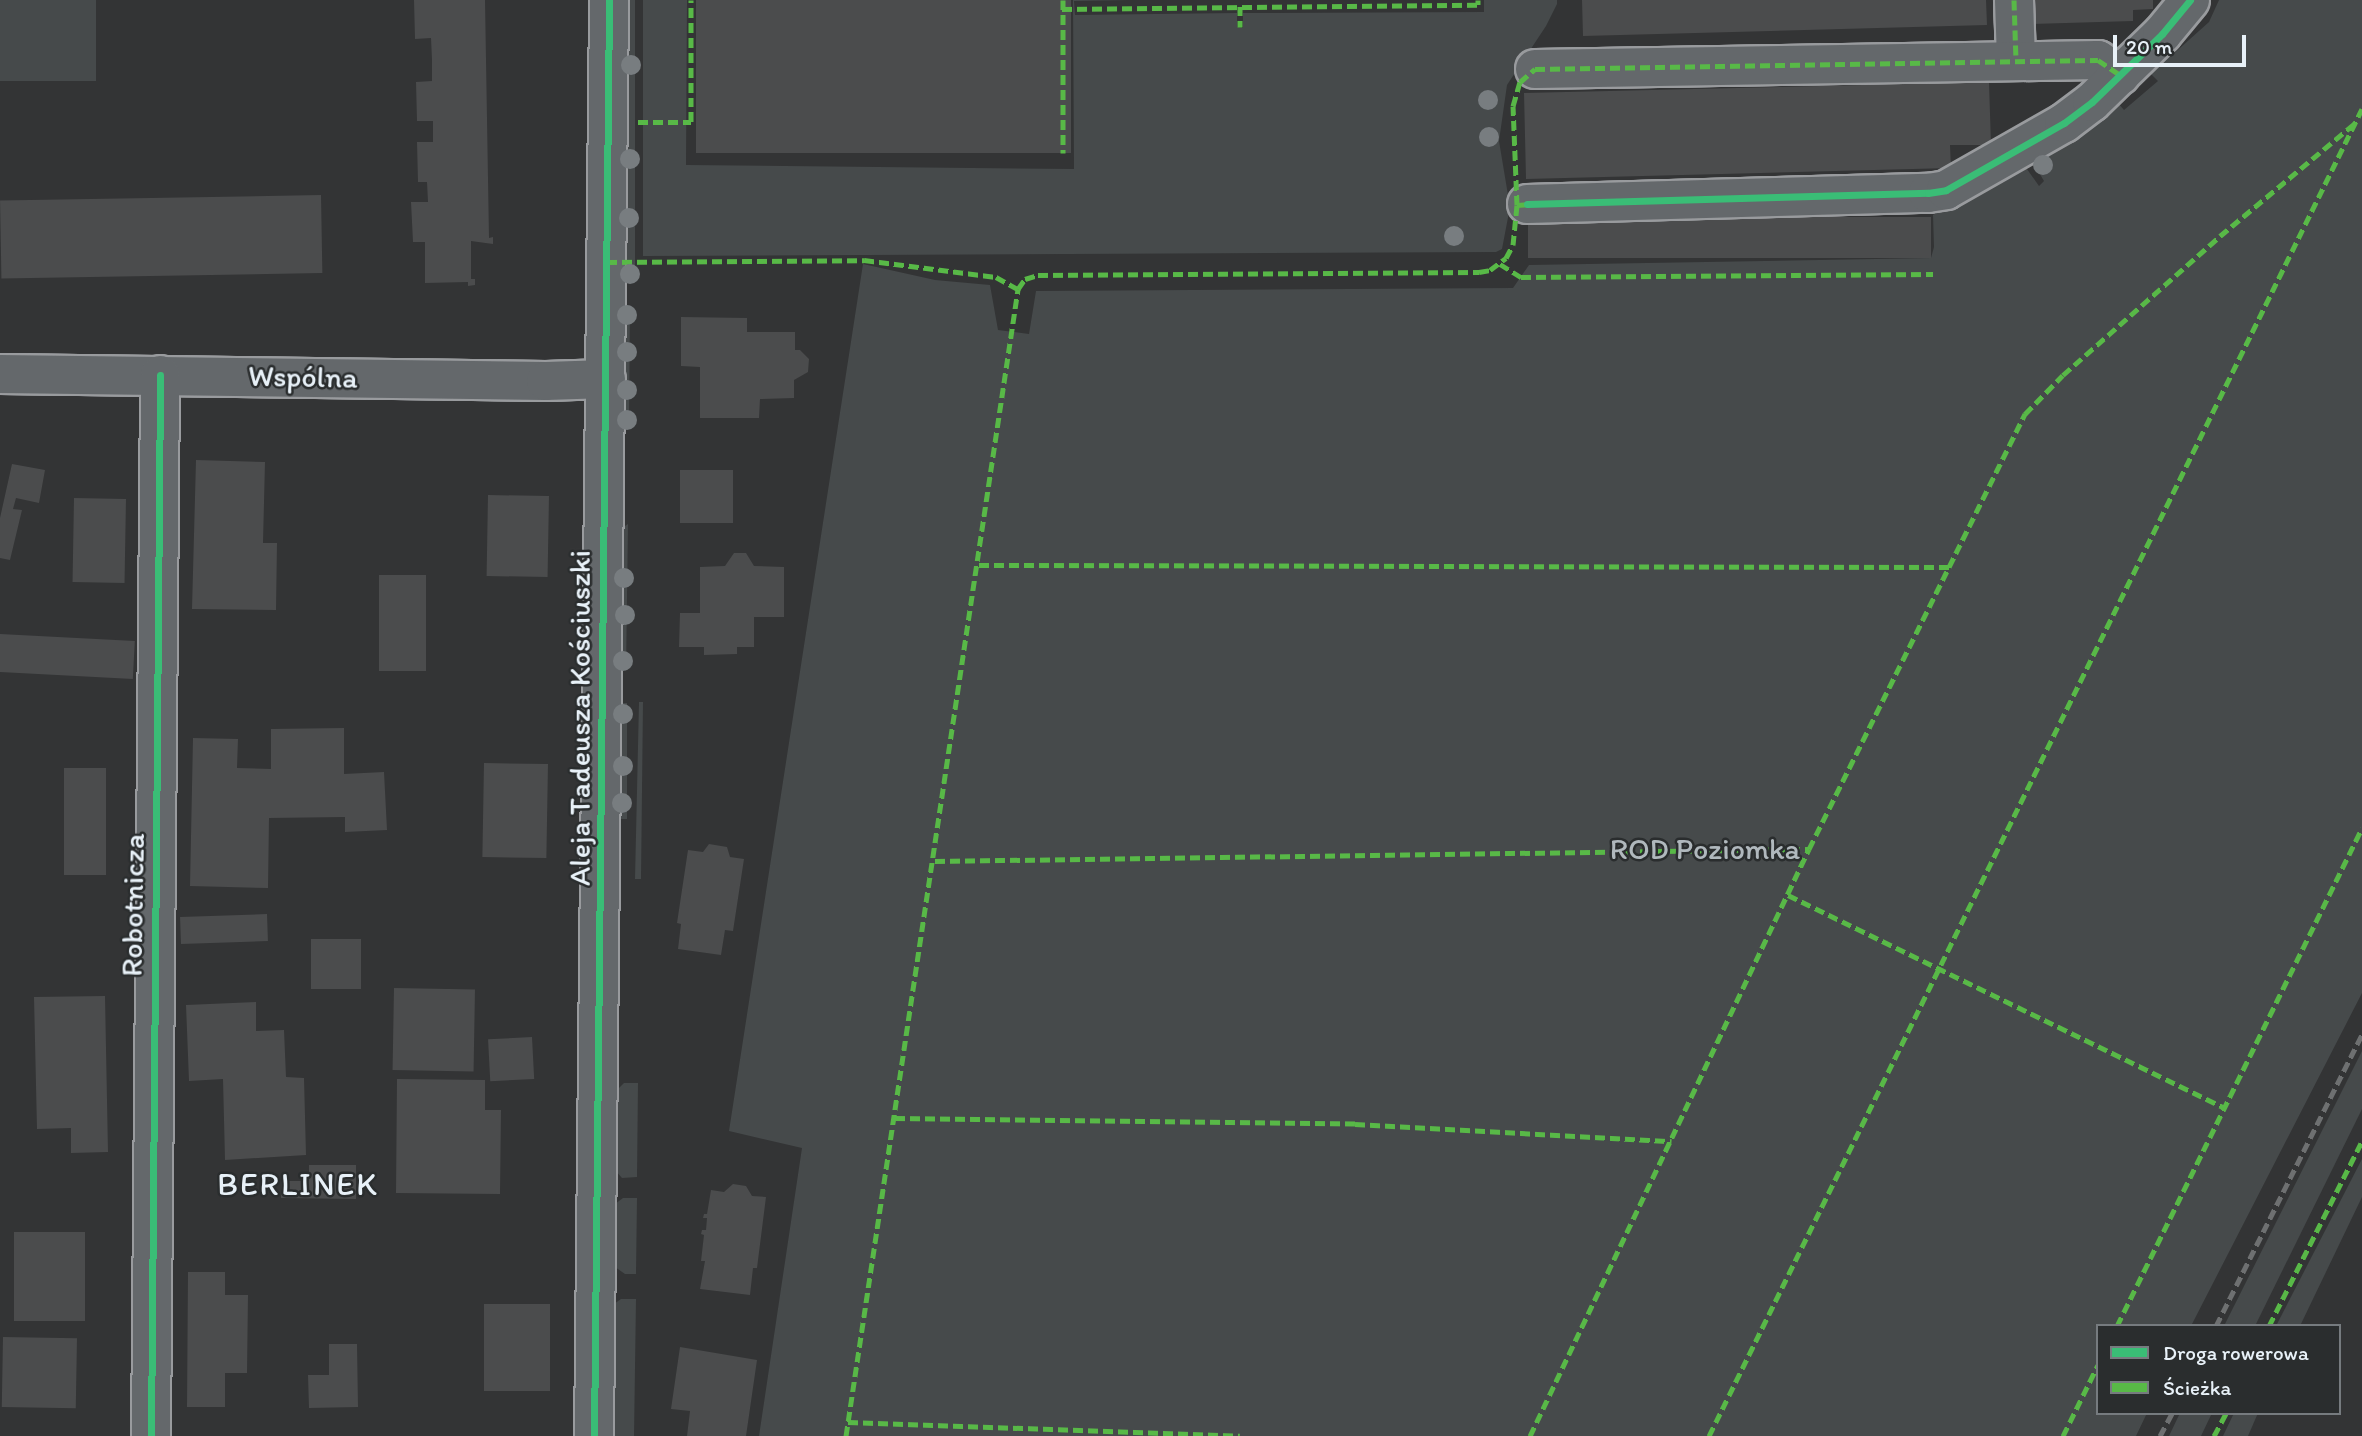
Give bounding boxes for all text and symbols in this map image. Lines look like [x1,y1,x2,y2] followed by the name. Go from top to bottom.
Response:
[2117,21,2250,65] scale bar
[2126,34,2172,59] text: 20 m
[248,358,358,396] street label: Wspólna
[562,551,598,885] street label: Aleja Tadeusza Kościuszki
[1610,831,1800,867] park label: ROD Poziomka
[114,833,152,977] street label: Robotnicza
[220,1165,376,1203] district label: BERLINEK
[2096,1324,2341,1415] legend
[2163,1340,2309,1365] text: Droga rowerowa
[2163,1375,2231,1400] text: Ścieżka

